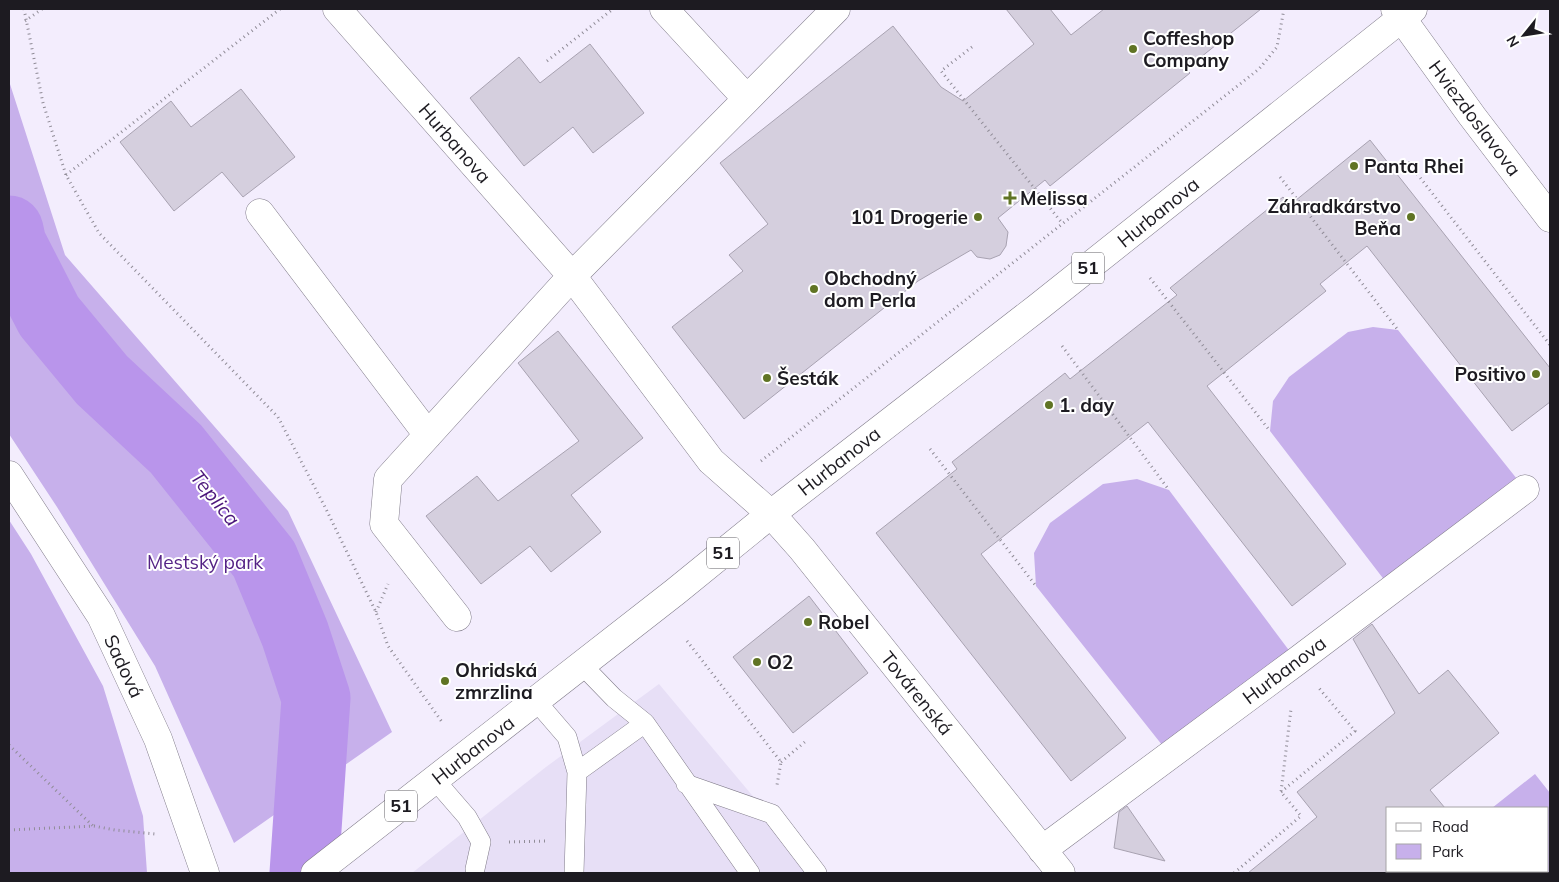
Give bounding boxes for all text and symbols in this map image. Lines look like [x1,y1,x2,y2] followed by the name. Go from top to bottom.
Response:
[1499,10,1549,60] north arrow
[1143,26,1234,72] place label: Coffeshop Company
[1502,32,1523,51] text: N
[1127,43,1139,55] marker: Coffeshop Company
[1424,55,1526,181] street label: Hviezdoslavova
[414,98,496,188] street label: Hurbanova
[1364,154,1464,178] place label: Panta Rhei
[1348,160,1360,172] marker: Panta Rhei
[1112,172,1204,252] street label: Hurbanova
[1020,186,1088,210] place label: Melissa
[1004,192,1016,204] marker: Melissa
[1267,194,1401,240] place label: Záhradkárstvo Beňa
[850,205,968,229] place label: 101 Drogerie
[972,211,984,223] marker: 101 Drogerie
[1405,211,1417,223] marker: Záhradkárstvo Beňa
[1072,252,1104,284] road number: 51
[824,266,917,312] place label: Obchodný dom Perla
[808,283,820,295] marker: Obchodný dom Perla
[1455,362,1526,386] place label: Positivo
[777,366,839,390] place label: Šesták
[1530,368,1542,380] marker: Positivo
[761,372,773,384] marker: Šesták
[1059,393,1115,417] place label: 1. day
[1043,399,1055,411] marker: 1. day
[793,421,885,501] street label: Hurbanova
[185,465,245,531] water label: Teplica
[707,538,739,568] road number: 51
[147,550,263,574] park label: Mestský park
[818,610,870,634] place label: Robel
[802,616,814,628] marker: Robel
[99,631,149,701] street label: Sadová
[1238,631,1330,709] street label: Hurbanova
[876,646,958,740] street label: Továrenská
[767,650,793,674] place label: O2
[751,656,763,668] marker: O2
[455,658,537,704] place label: Ohridská zmrzlina
[439,675,451,687] marker: Ohridská zmrzlina
[427,710,519,790] street label: Hurbanova
[385,790,417,821] road number: 51
[1386,807,1549,872] legend
[1432,817,1469,836] text: Road
[1432,842,1464,861] text: Park

